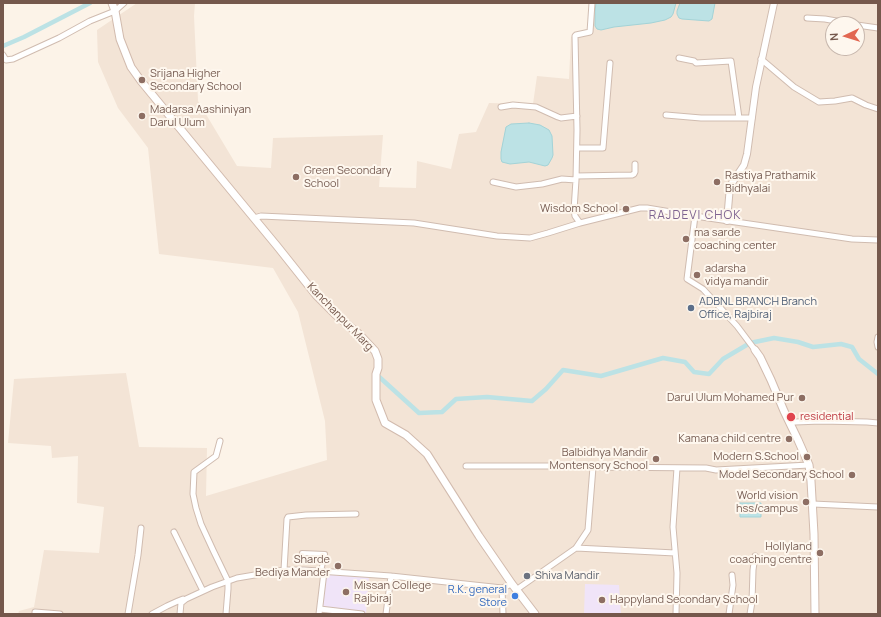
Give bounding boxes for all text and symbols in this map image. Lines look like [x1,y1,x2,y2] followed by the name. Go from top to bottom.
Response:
[825,16,865,56] north arrow
[826,32,841,41] text: N
[150,67,242,93] place label: Srijana Higher Secondary School
[137,75,147,85] marker: Srijana Higher Secondary School
[150,103,251,129] place label: Madarsa Aashiniyan Darul Ulum
[137,111,147,121] marker: Madarsa Aashiniyan Darul Ulum
[304,164,391,190] place label: Green Secondary School
[725,169,816,195] place label: Rastiya Prathamik Bidhyalai
[291,172,301,182] marker: Green Secondary School
[712,177,722,187] marker: Rastiya Prathamik Bidhyalai
[540,202,618,216] place label: Wisdom School
[621,204,631,214] marker: Wisdom School
[649,209,741,223] district label: RAJDEVI CHOK
[694,226,776,252] place label: ma sarde coaching center
[681,234,691,244] marker: ma sarde coaching center
[705,262,769,288] place label: adarsha vidya mandir
[692,270,702,280] marker: adarsha vidya mandir
[304,280,376,354] street label: Kanchanpur Marg
[699,295,817,321] place label: ADBNL BRANCH Branch Office, Rajbiraj
[686,303,696,313] marker: ADBNL BRANCH Branch Office, Rajbiraj
[667,391,794,405] place label: Darul Ulum Mohamed Pur
[797,393,807,403] marker: Darul Ulum Mohamed Pur
[800,410,854,424] place label: residential
[785,411,797,423] marker: residential
[678,432,781,446] place label: Kamana child centre
[784,434,794,444] marker: Kamana child centre
[550,446,648,472] place label: Balbidhya Mandir Montensory School
[713,450,799,464] place label: Modern S.School
[802,452,812,462] marker: Modern S.School
[651,454,661,464] marker: Balbidhya Mandir Montensory School
[719,468,844,482] place label: Model Secondary School
[847,470,857,480] marker: Model Secondary School
[736,489,798,515] place label: World vision hss/campus
[801,497,811,507] marker: World vision hss/campus
[730,540,812,566] place label: Hollyland coaching centre
[815,548,825,558] marker: Hollyland coaching centre
[255,553,330,579] place label: Sharde Bediya Mander
[333,561,343,571] marker: Sharde Bediya Mander
[535,569,599,583] place label: Shiva Mandir
[522,571,532,581] marker: Shiva Mandir
[354,579,431,605] place label: Missan College Rajbiraj
[448,583,507,609] place label: R.K. general Store
[341,587,351,597] marker: Missan College Rajbiraj
[510,591,520,601] marker: R.K. general Store
[610,593,758,607] place label: Happyland Secondary School
[597,595,607,605] marker: Happyland Secondary School

